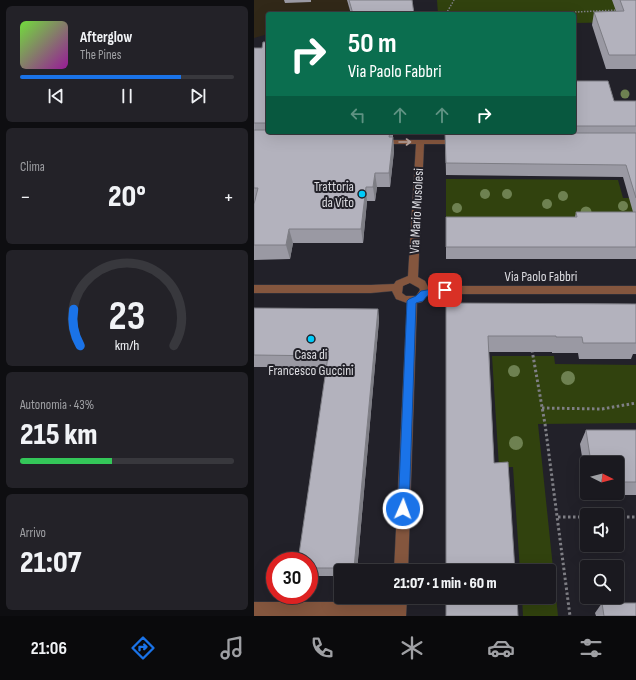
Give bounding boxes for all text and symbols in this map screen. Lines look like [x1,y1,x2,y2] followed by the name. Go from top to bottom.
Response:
[348,27,397,60] text: 50 m
[80,28,132,47] text: Afterglow
[282,28,334,80] icon: right
[80,47,121,63] text: The Pines
[348,61,442,82] text: Via Paolo Fabbri
[45,85,67,107] icon: previous
[116,85,138,107] icon: pause
[187,85,209,107] icon: next
[347,104,369,126] icon: left
[389,104,411,126] icon: ahead
[431,104,453,126] icon: ahead
[473,104,495,126] icon: right
[398,138,411,146] one-way arrow
[20,159,45,175] text: Clima
[406,168,427,254] street label: Via Mario Musolesi
[314,178,354,211] place label: Trattoria da Vito
[108,179,146,215] text: 20°
[20,184,31,211] text: −
[223,184,234,211] text: +
[357,189,367,199] marker: Trattoria da Vito
[505,268,577,285] street label: Via Paolo Fabbri
[428,273,462,307] pin
[434,279,456,301] icon: arrive
[109,292,145,341] text: 23
[306,334,316,344] marker: Casa di Francesco Guccini
[115,337,139,354] text: km/h
[268,346,354,379] place label: Casa di Francesco Guccini
[20,397,94,413] text: Autonomia · 43%
[20,417,98,453] text: 215 km
[580,456,624,500] north arrow
[580,456,624,604] map controls
[382,488,424,530] position arrow
[580,508,624,552] button: sound
[20,525,46,541] text: Arrivo
[20,545,81,581] text: 21:07
[266,552,318,604] speed limit sign: 30
[580,560,624,604] button: search
[393,574,497,593] text: 21:07 · 1 min · 60 m
[129,634,157,662] icon: directions
[218,634,246,662] icon: music
[308,634,336,662] icon: phone
[398,634,426,662] icon: climate
[487,634,515,662] icon: car
[577,634,605,662] icon: filters
[31,638,67,659] text: 21:06

